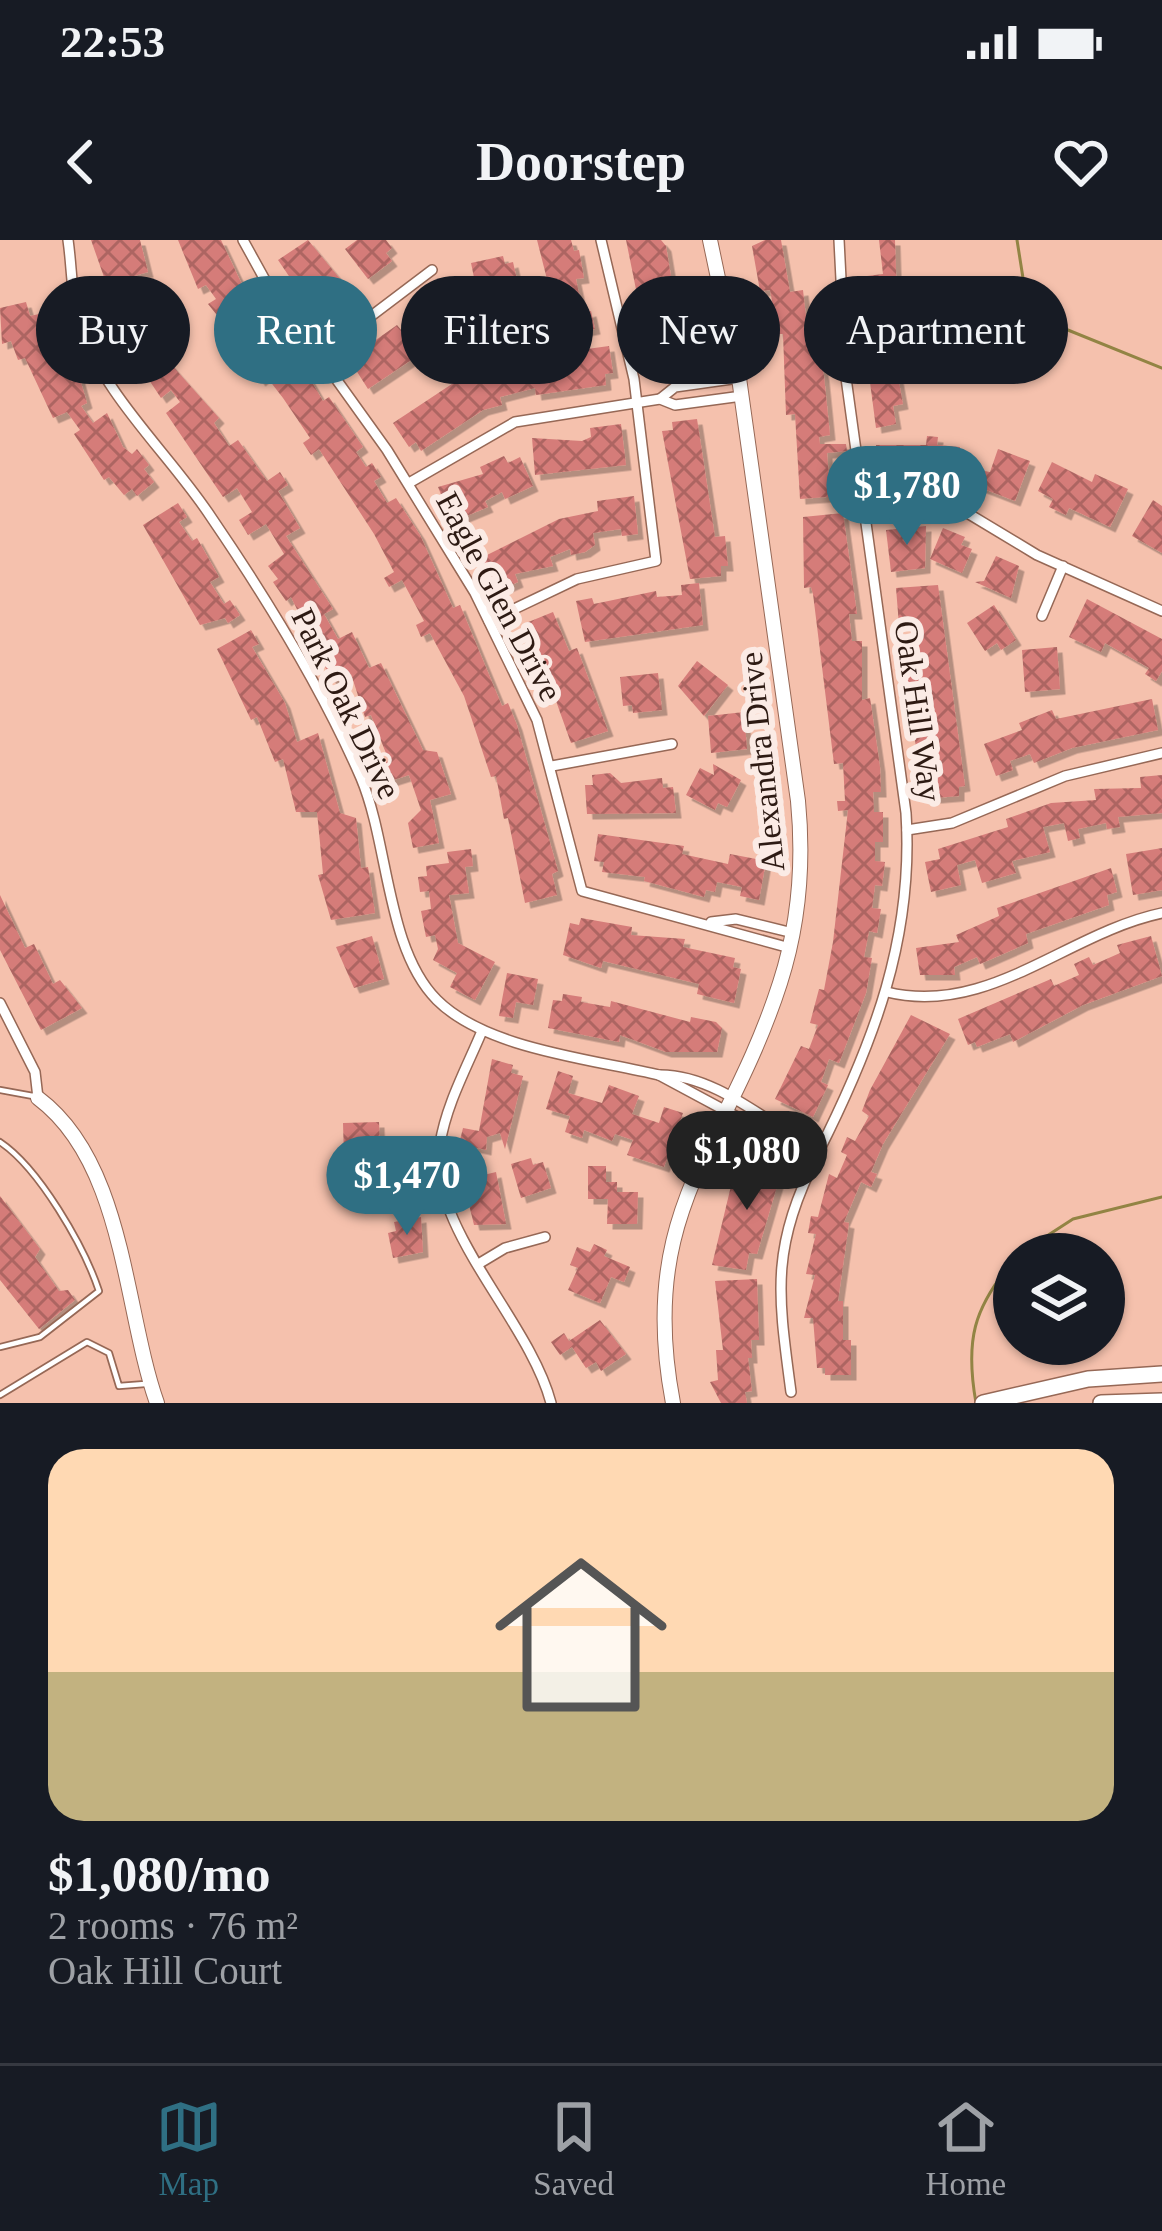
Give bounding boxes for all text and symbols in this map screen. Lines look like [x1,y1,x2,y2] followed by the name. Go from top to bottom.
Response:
[60,17,165,67] text: 22:53
[48,129,114,195] icon: back
[1048,129,1114,195] icon: heart
[476,132,686,192] text: Doorstep
[36,276,190,384] chip: Buy
[214,276,377,384] chip: Rent
[401,276,593,384] chip: Filters
[617,276,780,384] chip: New
[804,276,1068,384] chip: Apartment
[809,446,1005,548] pin: $1,780
[853,463,961,506] text: $1,780
[429,486,569,707] street label: Eagle Glen Drive
[285,602,408,804] street label: Park Oak Drive
[888,619,949,804] street label: Oak Hill Way
[733,650,791,874] street label: Alexandra Drive
[649,1111,845,1213] pin: $1,080
[693,1128,801,1171] text: $1,080
[309,1136,505,1238] pin: $1,470
[353,1153,461,1196] text: $1,470
[993,1233,1125,1365] map controls
[993,1233,1125,1365] button: layers
[473,1527,689,1743] icon: home
[48,1846,270,1902] text: $1,080/mo
[48,1904,298,1947] text: 2 rooms · 76 m²
[48,1949,282,1992] text: Oak Hill Court
[156,2094,222,2203] tab: Map
[533,2094,614,2203] tab: Saved
[926,2094,1006,2203] tab: Home

